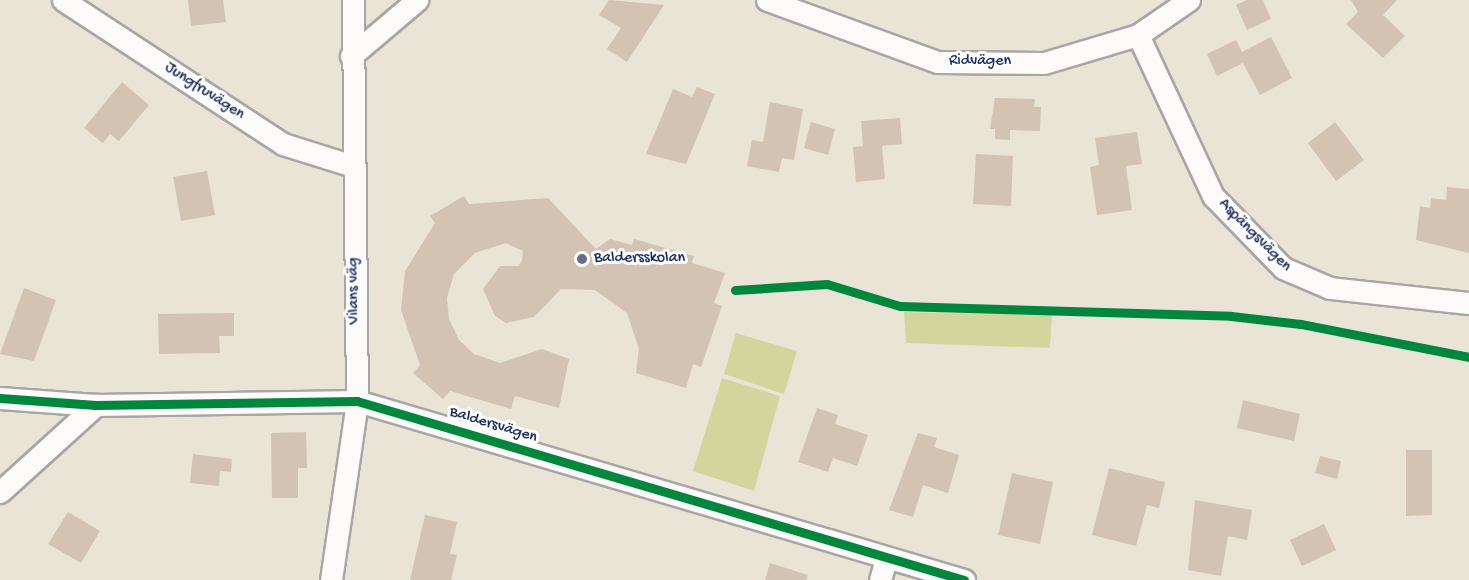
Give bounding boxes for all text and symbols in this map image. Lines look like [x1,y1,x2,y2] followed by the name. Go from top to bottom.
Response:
[949,52,1011,72] street label: Ridvägen
[160,59,248,125] street label: Jungfruvägen
[1213,195,1295,277] street label: Aspängsvägen
[594,249,685,269] place label: Baldersskolan
[575,252,589,266] marker: Baldersskolan
[345,257,365,325] street label: Vilans väg
[447,404,539,448] street label: Baldersvägen

